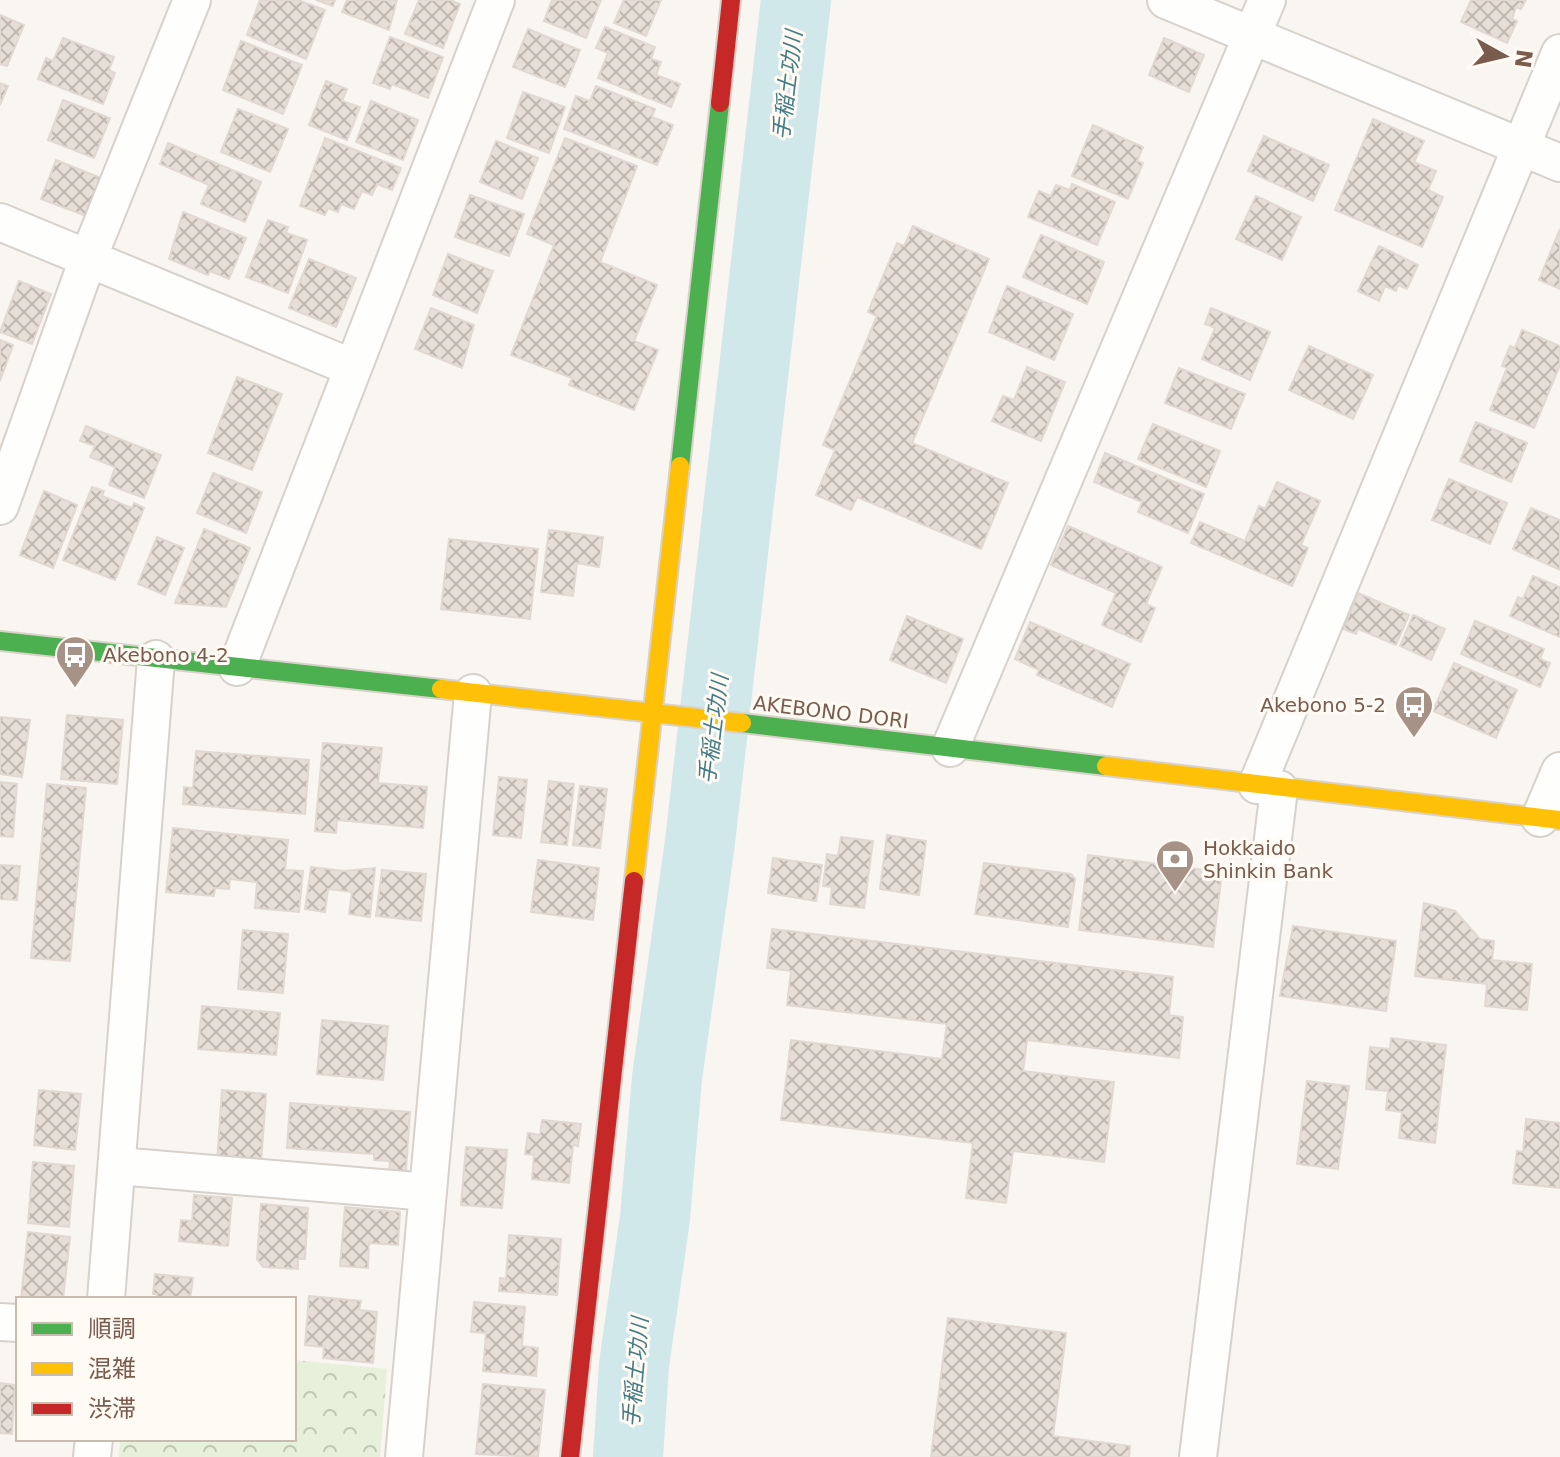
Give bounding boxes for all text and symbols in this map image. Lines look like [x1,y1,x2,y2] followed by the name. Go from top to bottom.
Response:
[1464,16,1544,96] north arrow
[768,27,807,141] water label: 手稲土功川
[1510,48,1537,70] text: N
[54,634,96,689] bus stop icon: Akebono 4-2
[103,643,229,667] place label: Akebono 4-2
[694,671,733,785] water label: 手稲土功川
[1393,684,1435,739] bus stop icon: Akebono 5-2
[752,691,910,733] street label: AKEBONO DORI
[1260,693,1386,717] place label: Akebono 5-2
[1203,836,1333,883] place label: Hokkaido Shinkin Bank
[1154,838,1196,893] bank icon: Hokkaido Shinkin Bank
[16,1297,296,1441] legend
[618,1314,653,1428] water label: 手稲土功川
[88,1315,136,1343] text: 順調
[88,1355,136,1383] text: 混雑
[88,1395,136,1423] text: 渋滞

